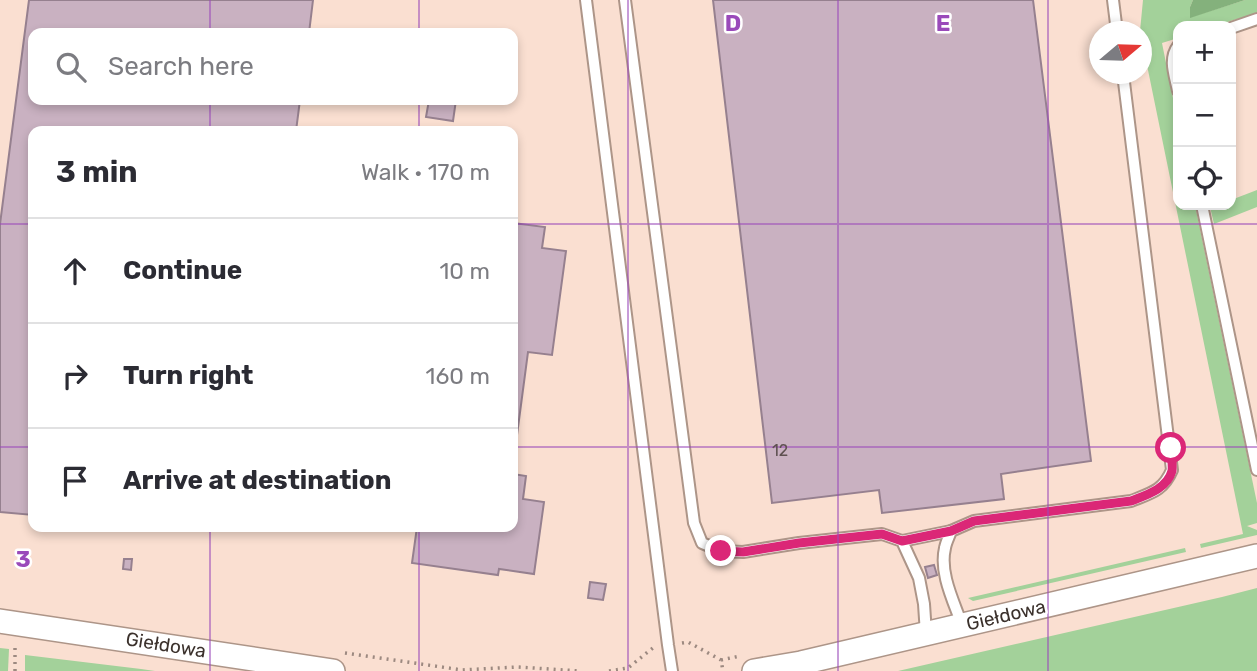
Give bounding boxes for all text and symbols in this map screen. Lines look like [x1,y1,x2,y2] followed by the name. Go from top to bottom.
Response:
[725,9,741,37] text: D
[936,9,950,37] text: E
[1089,21,1152,84] north arrow
[1173,21,1236,210] map controls
[1173,21,1236,84] button: +
[28,28,518,105] search box
[52,48,90,86] icon: search
[108,51,254,82] text: Search here
[1173,84,1236,147] button: −
[1173,147,1236,210] button: locate
[56,154,138,190] text: 3 min
[361,158,490,186] text: Walk · 170 m
[56,252,94,290] icon: ahead
[123,255,242,286] text: Continue
[439,257,490,285] text: 10 m
[56,357,94,395] icon: right
[123,360,253,391] text: Turn right
[426,362,490,390] text: 160 m
[1155,432,1186,463] route start
[772,441,788,460] house number: 12
[56,462,94,500] icon: arrive
[123,465,391,496] text: Arrive at destination
[705,535,736,566] route end
[15,545,31,573] text: 3
[964,595,1048,635] street label: Giełdowa
[124,627,208,663] street label: Giełdowa

